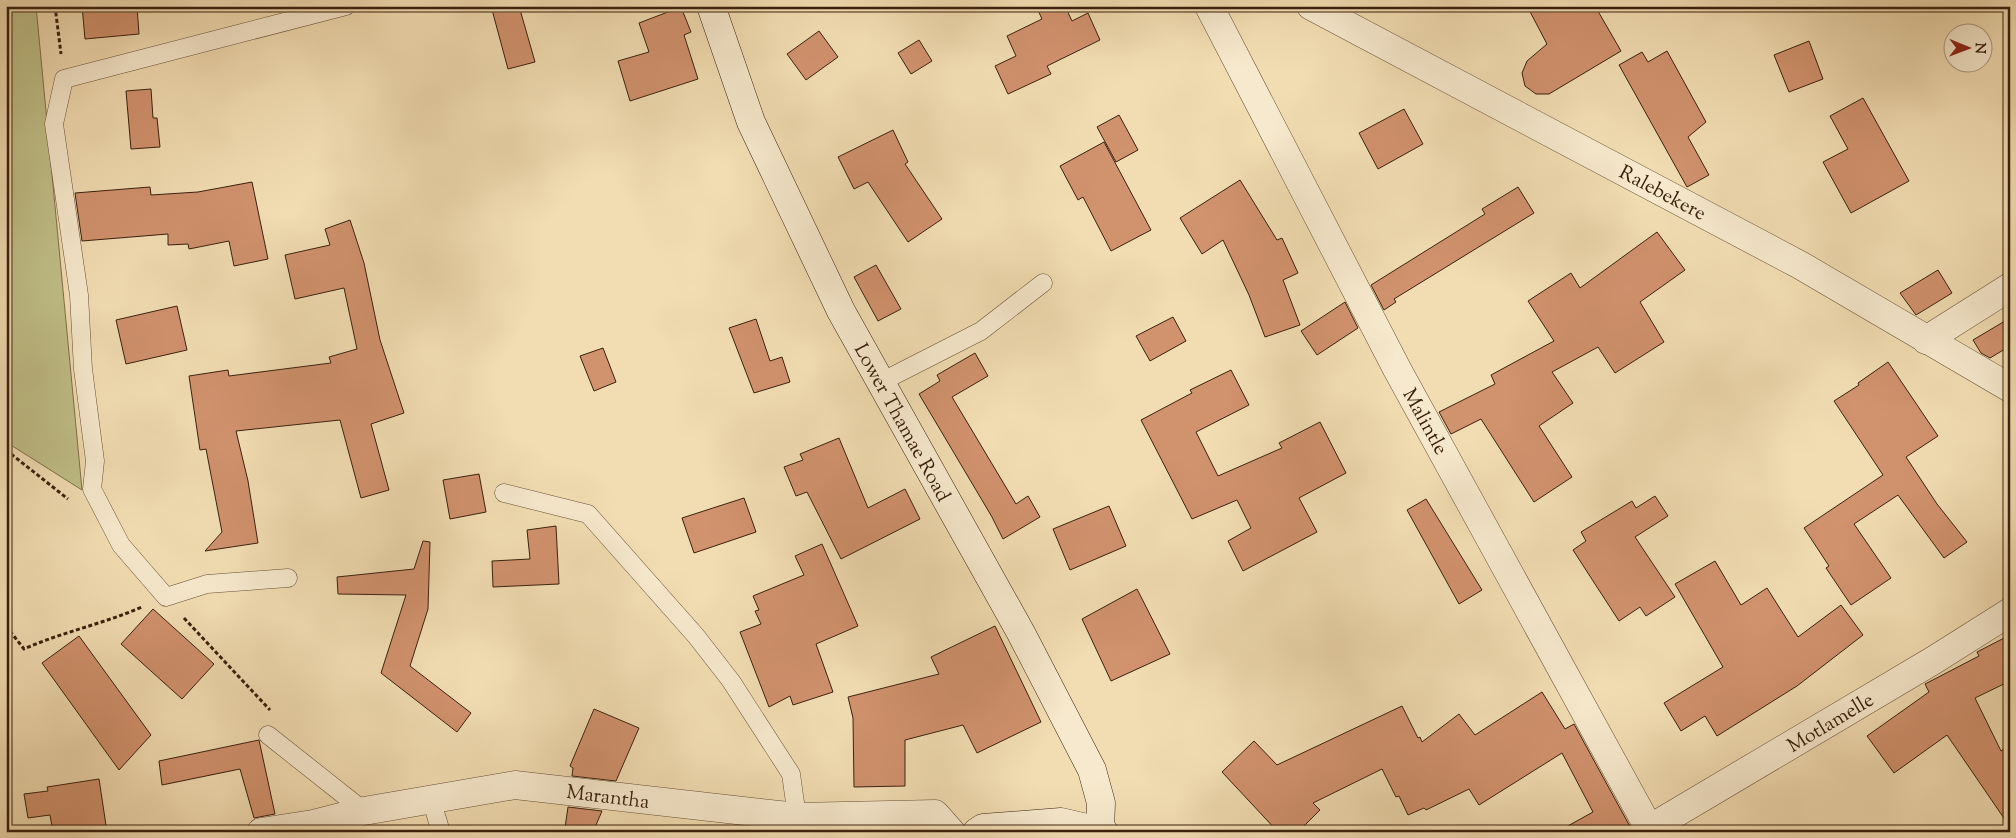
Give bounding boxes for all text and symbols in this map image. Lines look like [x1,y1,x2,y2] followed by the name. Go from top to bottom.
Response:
[1944,22,1994,72] north arrow
[1969,42,1989,54] text: N
[1613,159,1711,229] street label: Ralebekere
[845,339,956,508] street label: Lower Thamae Road
[1394,384,1454,461] street label: Malintle
[1783,687,1880,761] street label: Motlamelle
[565,779,651,818] street label: Marantha

